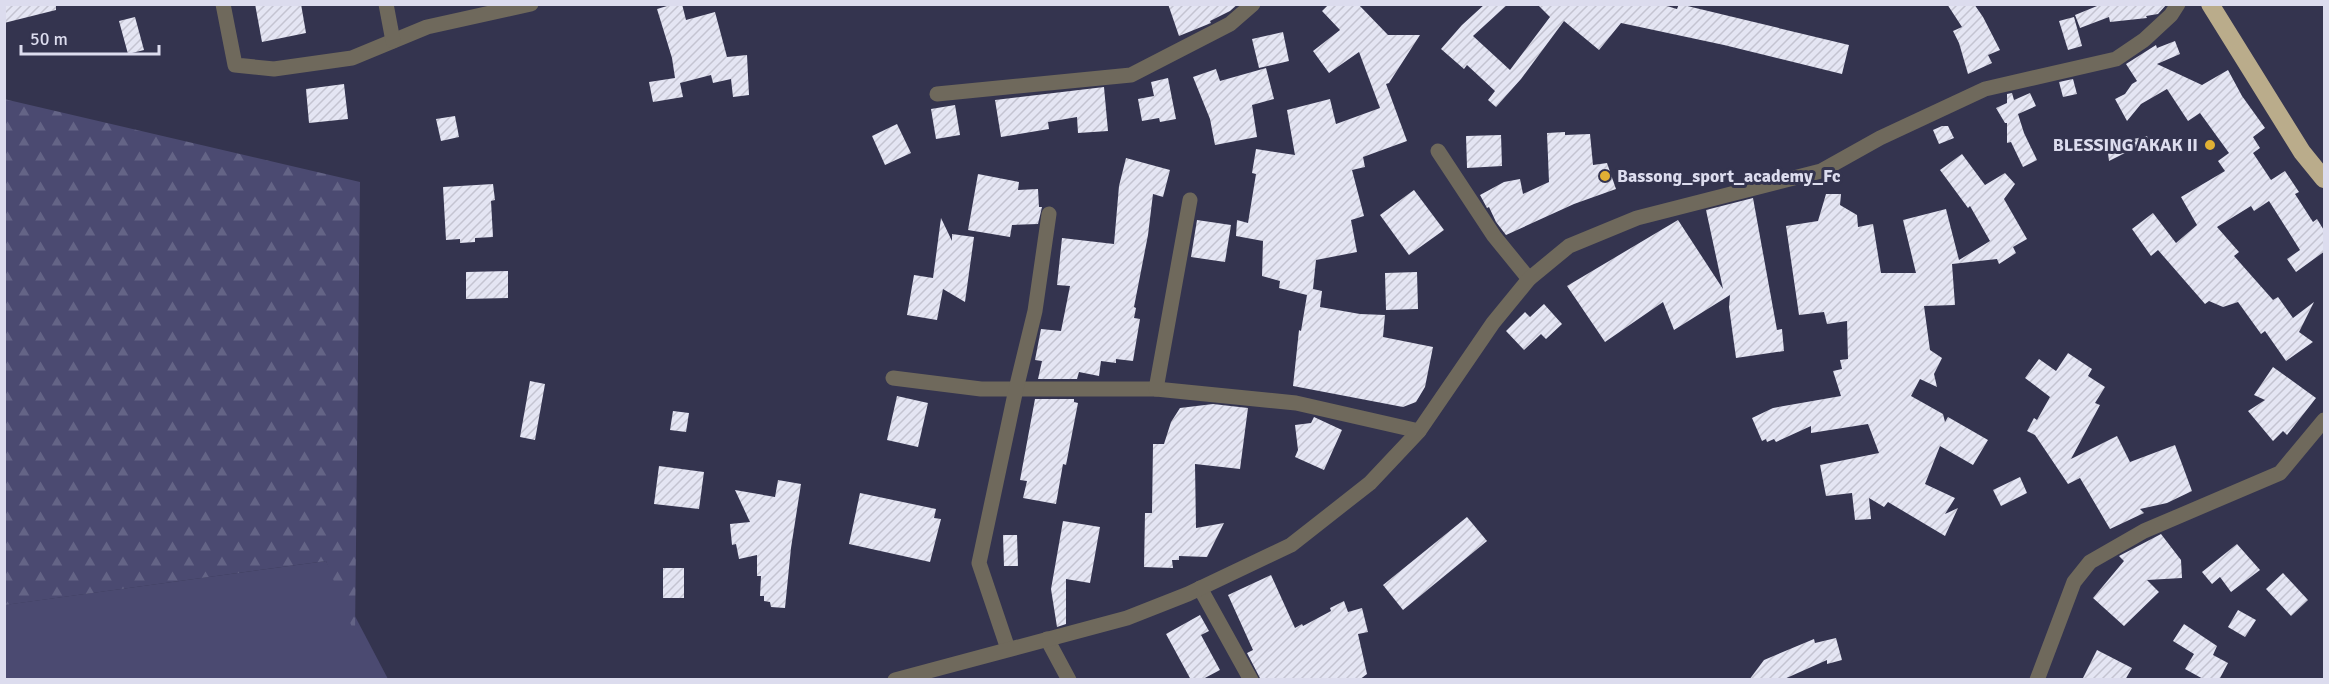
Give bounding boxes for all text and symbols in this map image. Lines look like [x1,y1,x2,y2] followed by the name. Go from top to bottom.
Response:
[21,18,159,56] scale bar
[30,28,68,50] text: 50 m
[2053,134,2198,156] place label: BLESSING AKAK II
[2203,138,2217,152] marker: BLESSING AKAK II
[1617,165,1841,187] place label: Bassong_sport_academy_Fc
[1598,169,1612,183] marker: Bassong_sport_academy_Fc

